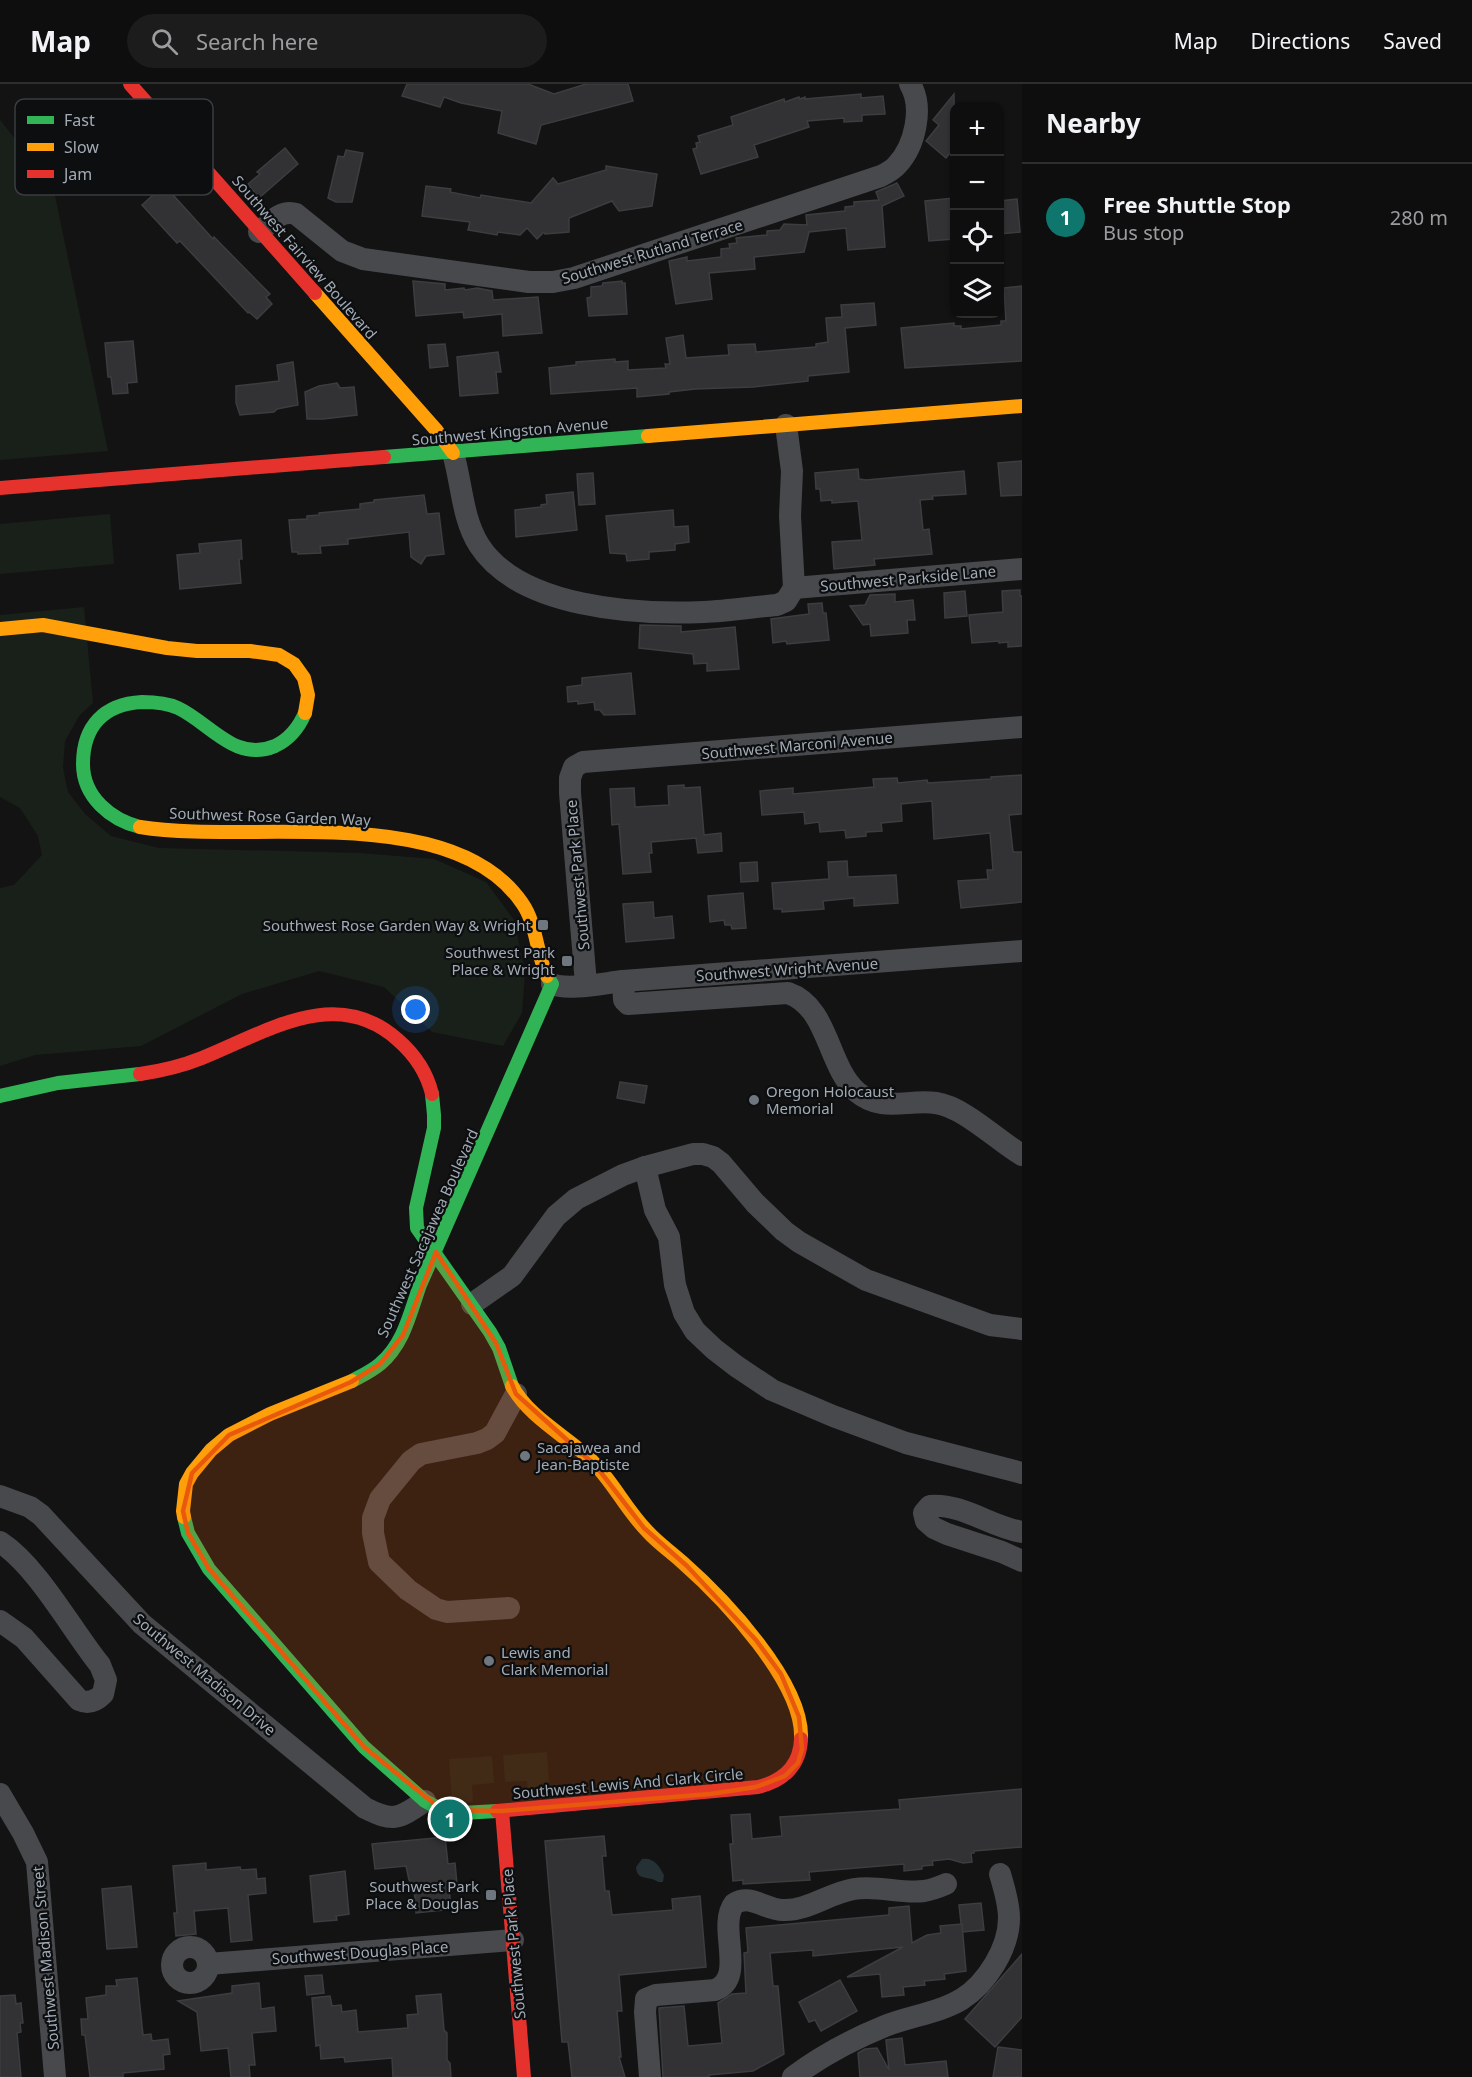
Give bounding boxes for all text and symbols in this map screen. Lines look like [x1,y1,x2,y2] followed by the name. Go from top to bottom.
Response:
[127,14,547,68] search box
[30,22,91,60] text: Map
[148,25,181,58] icon: search
[196,26,318,56] text: Search here
[1174,27,1218,55] text: Map
[1251,27,1350,55] text: Directions
[1383,27,1442,55] text: Saved
[15,99,213,195] legend
[950,102,1004,318] map controls
[950,102,1004,156] button: +
[1046,105,1141,141] text: Nearby
[64,109,95,131] text: Fast
[64,136,99,158] text: Slow
[950,156,1004,210] button: −
[62,163,92,185] text: Jam
[228,171,382,343] street label: Southwest Fairview Boulevard
[1103,189,1291,219] text: Free Shuttle Stop
[1060,204,1071,231] text: 1
[1390,204,1448,231] text: 280 m
[950,210,1004,264] button: locate
[559,214,745,288] street label: Southwest Rutland Terrace
[1103,219,1184,246] text: Bus stop
[950,264,1004,318] button: layers
[411,412,609,450] street label: Southwest Kingston Avenue
[819,560,997,596] street label: Southwest Parkside Lane
[701,727,893,763] street label: Southwest Marconi Avenue
[560,799,594,951] street label: Southwest Park Place
[169,802,372,830] street label: Southwest Rose Garden Way
[263,915,532,935] place label: Southwest Rose Garden Way & Wright
[536,918,550,932] marker: Southwest Rose Garden Way & Wright
[445,942,556,979] place label: Southwest Park Place & Wright
[695,953,879,985] street label: Southwest Wright Avenue
[560,954,574,968] marker: Southwest Park Place & Wright
[401,995,430,1024] your location
[766,1081,895,1118] place label: Oregon Holocaust Memorial
[747,1093,761,1107] marker: Oregon Holocaust Memorial
[372,1126,482,1340] street label: Southwest Sacajawea Boulevard
[535,1437,641,1474] place label: Sacajawea and Jean-Baptiste
[518,1449,532,1463] marker: Sacajawea and Jean-Baptiste
[130,1609,280,1739] street label: Southwest Madison Drive
[501,1642,608,1679] place label: Lewis and Clark Memorial
[482,1654,496,1668] marker: Lewis and Clark Memorial
[512,1763,744,1803] street label: Southwest Lewis And Clark Circle
[430,1796,470,1842] pin: 1
[27,1865,63,2051] street label: Southwest Madison Street
[496,1868,530,2020] street label: Southwest Park Place
[365,1876,479,1913] place label: Southwest Park Place & Douglas
[484,1888,498,1902] marker: Southwest Park Place & Douglas
[271,1936,449,1968] street label: Southwest Douglas Place

